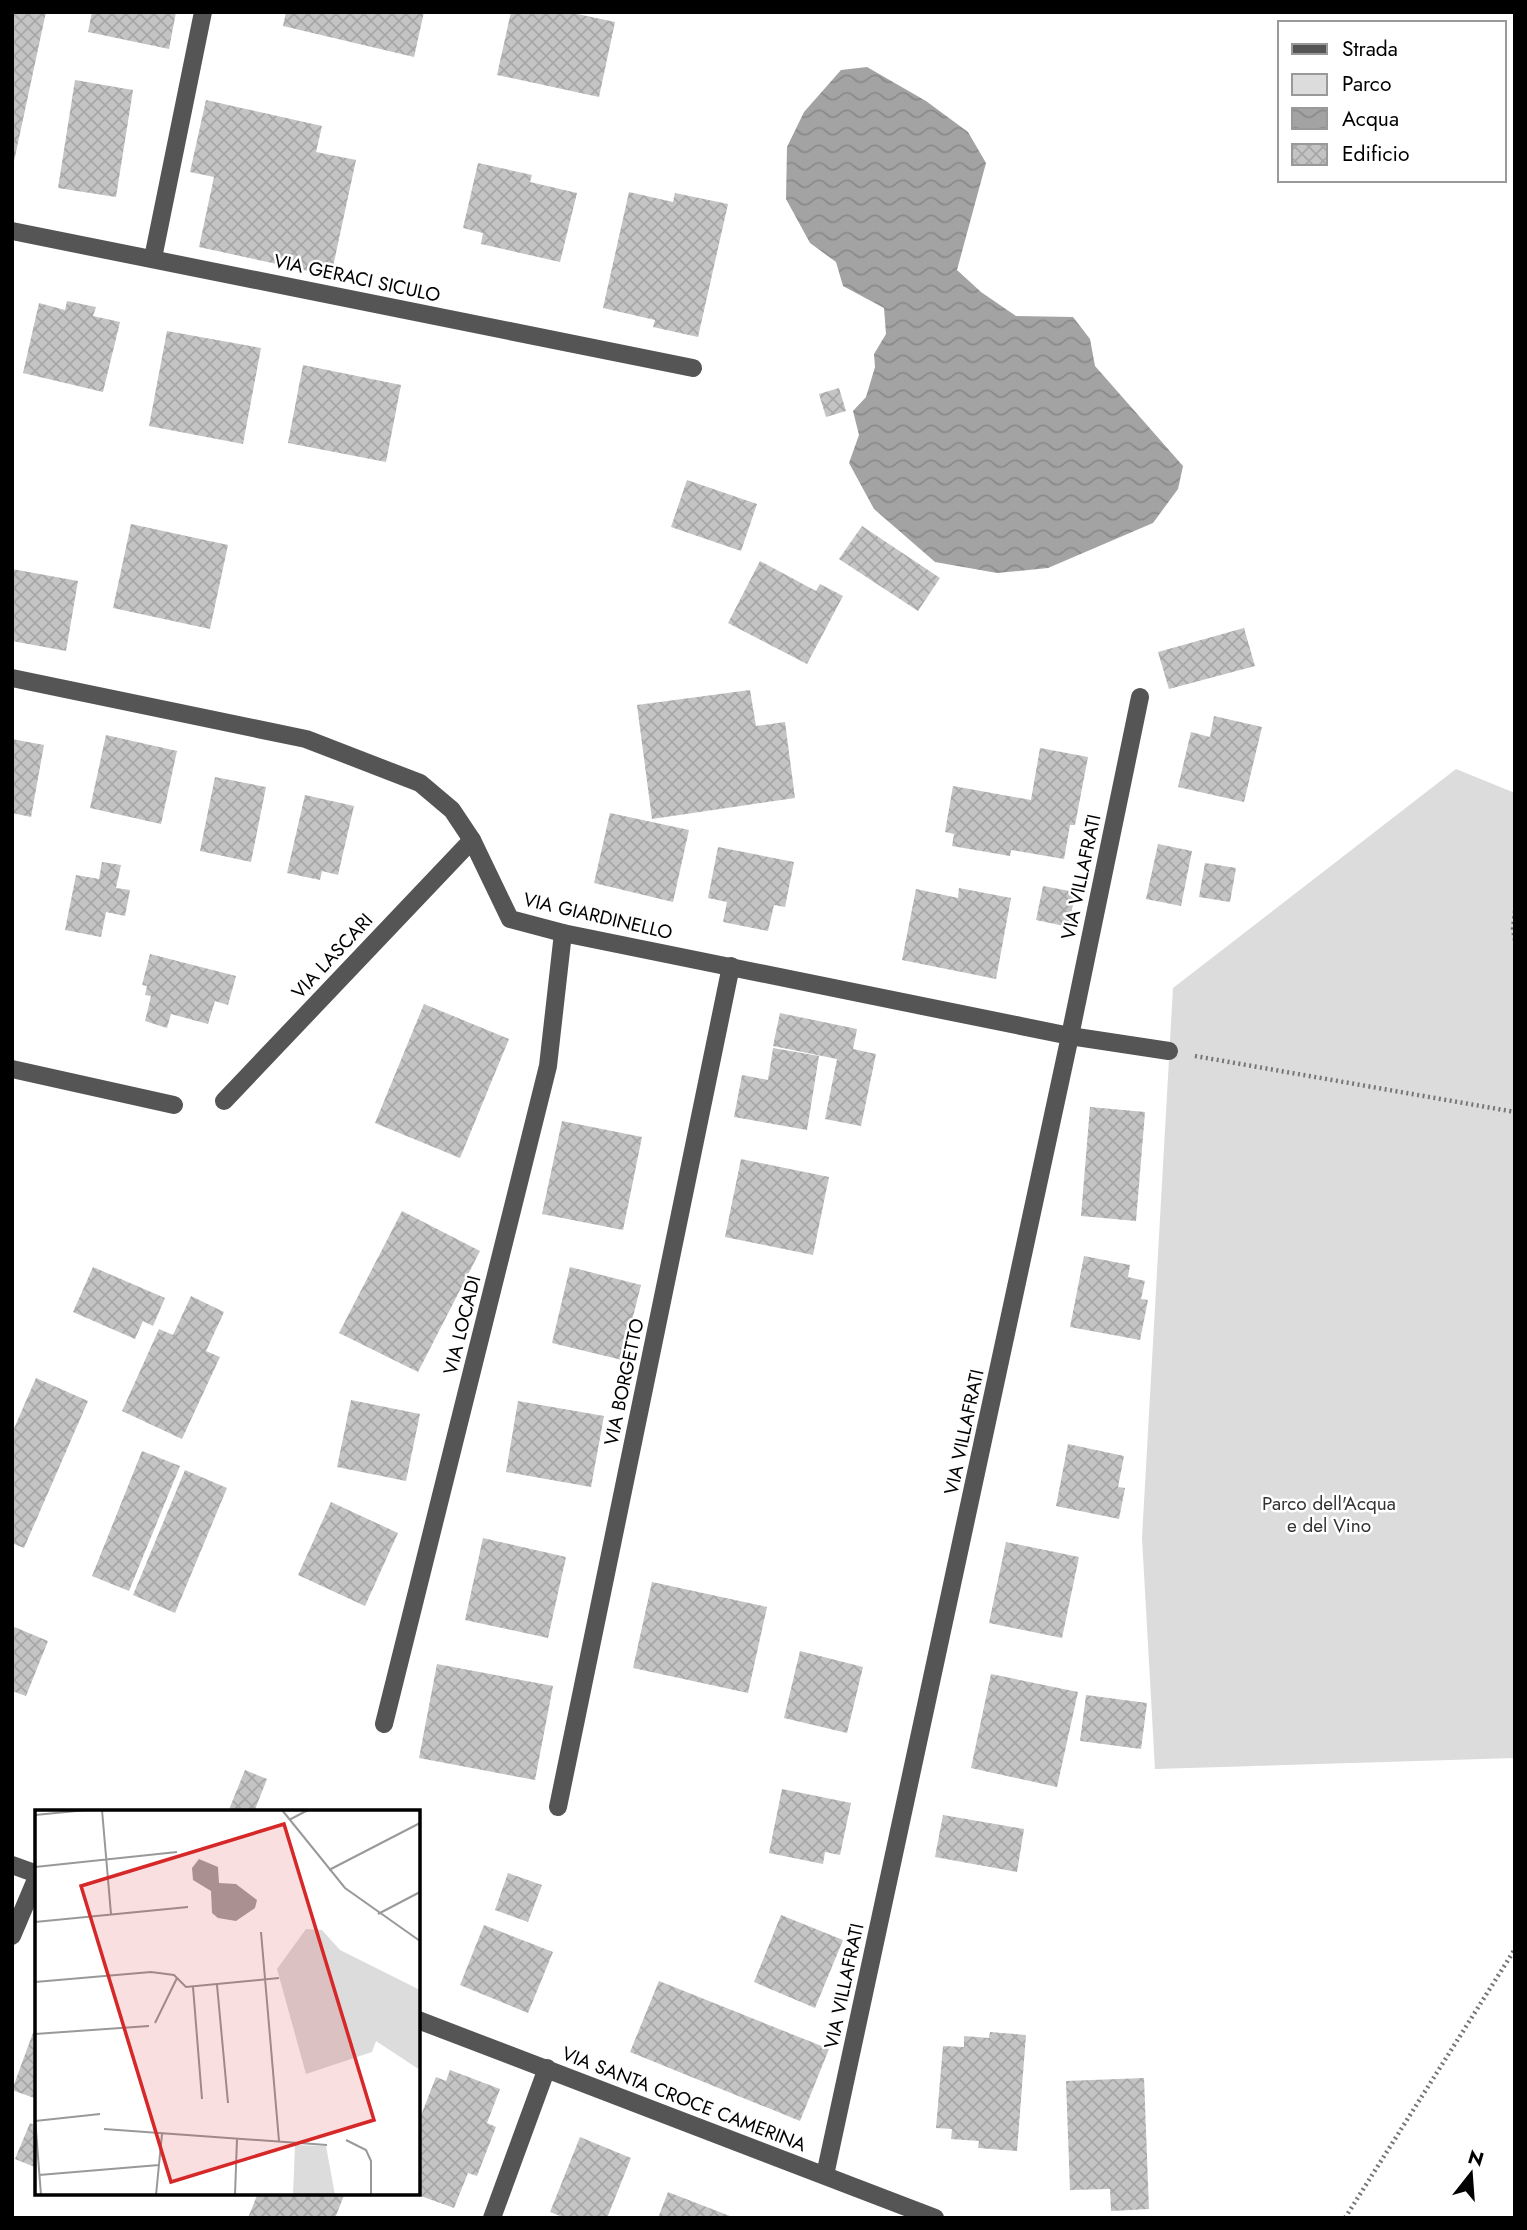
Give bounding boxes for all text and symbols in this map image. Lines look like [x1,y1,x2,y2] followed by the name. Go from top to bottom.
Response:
[1278,21,1506,182] legend
[1342,34,1398,64] text: Strada
[1342,69,1391,99] text: Parco
[1342,104,1399,134] text: Acqua
[1342,139,1409,169] text: Edificio
[271,247,443,309] street label: VIA GERACI SICULO
[1055,812,1107,942] street label: VIA VILLAFRATI
[521,886,675,946] street label: VIA GIARDINELLO
[285,907,379,1005] street label: VIA LASCARI
[437,1273,487,1377] street label: VIA LOCADI
[597,1316,651,1448] street label: VIA BORGETTO
[938,1367,990,1497] street label: VIA VILLAFRATI
[1262,1490,1396,1539] park label: Parco dell'Acqua e del Vino
[35,1810,420,2195] inset map
[818,1921,870,2051] street label: VIA VILLAFRATI
[558,2040,811,2158] street label: VIA SANTA CROCE CAMERINA
[1436,2139,1506,2209] north arrow
[1465,2143,1487,2173] text: N

